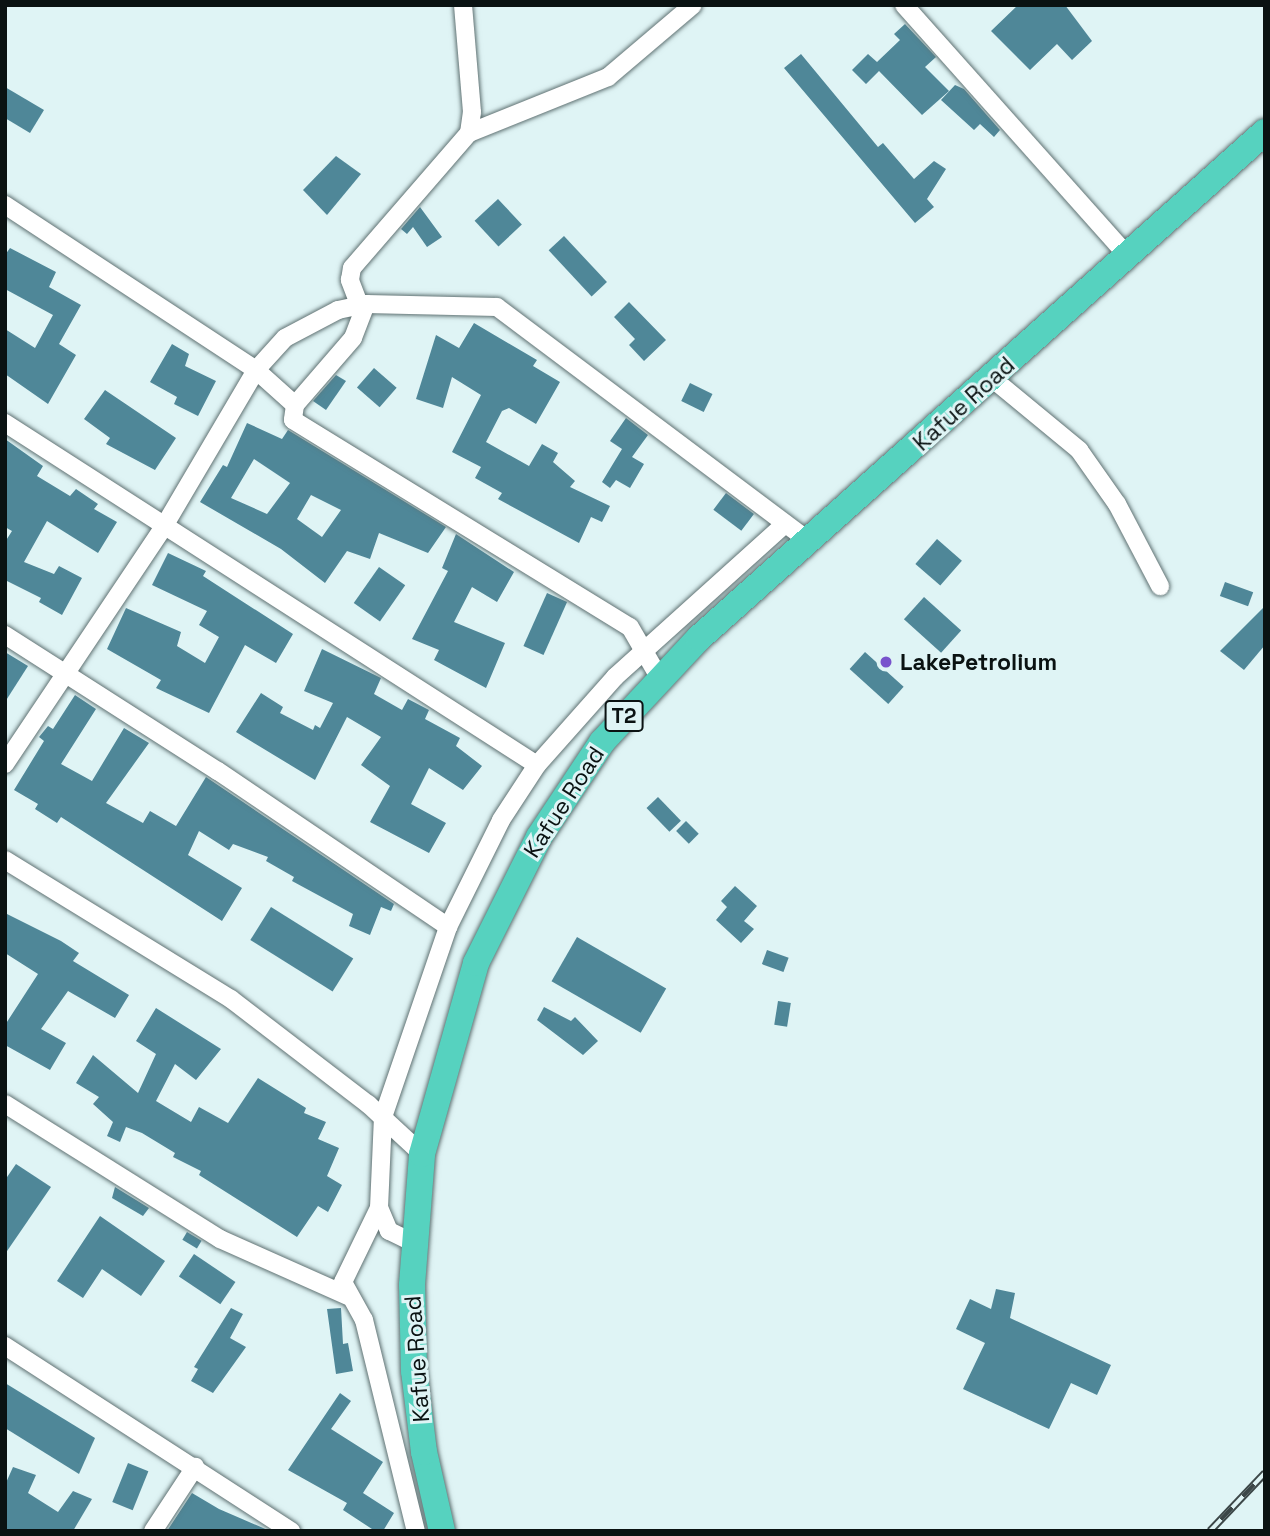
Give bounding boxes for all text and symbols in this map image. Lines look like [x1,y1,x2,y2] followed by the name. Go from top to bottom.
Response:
[908,351,1020,457] street label: Kafue Road
[900,648,1057,676] place label: LakePetrolium
[878,654,894,670] marker: LakePetrolium
[603,698,645,734] road number: T2
[518,741,610,863] street label: Kafue Road
[399,1295,435,1423] street label: Kafue Road

